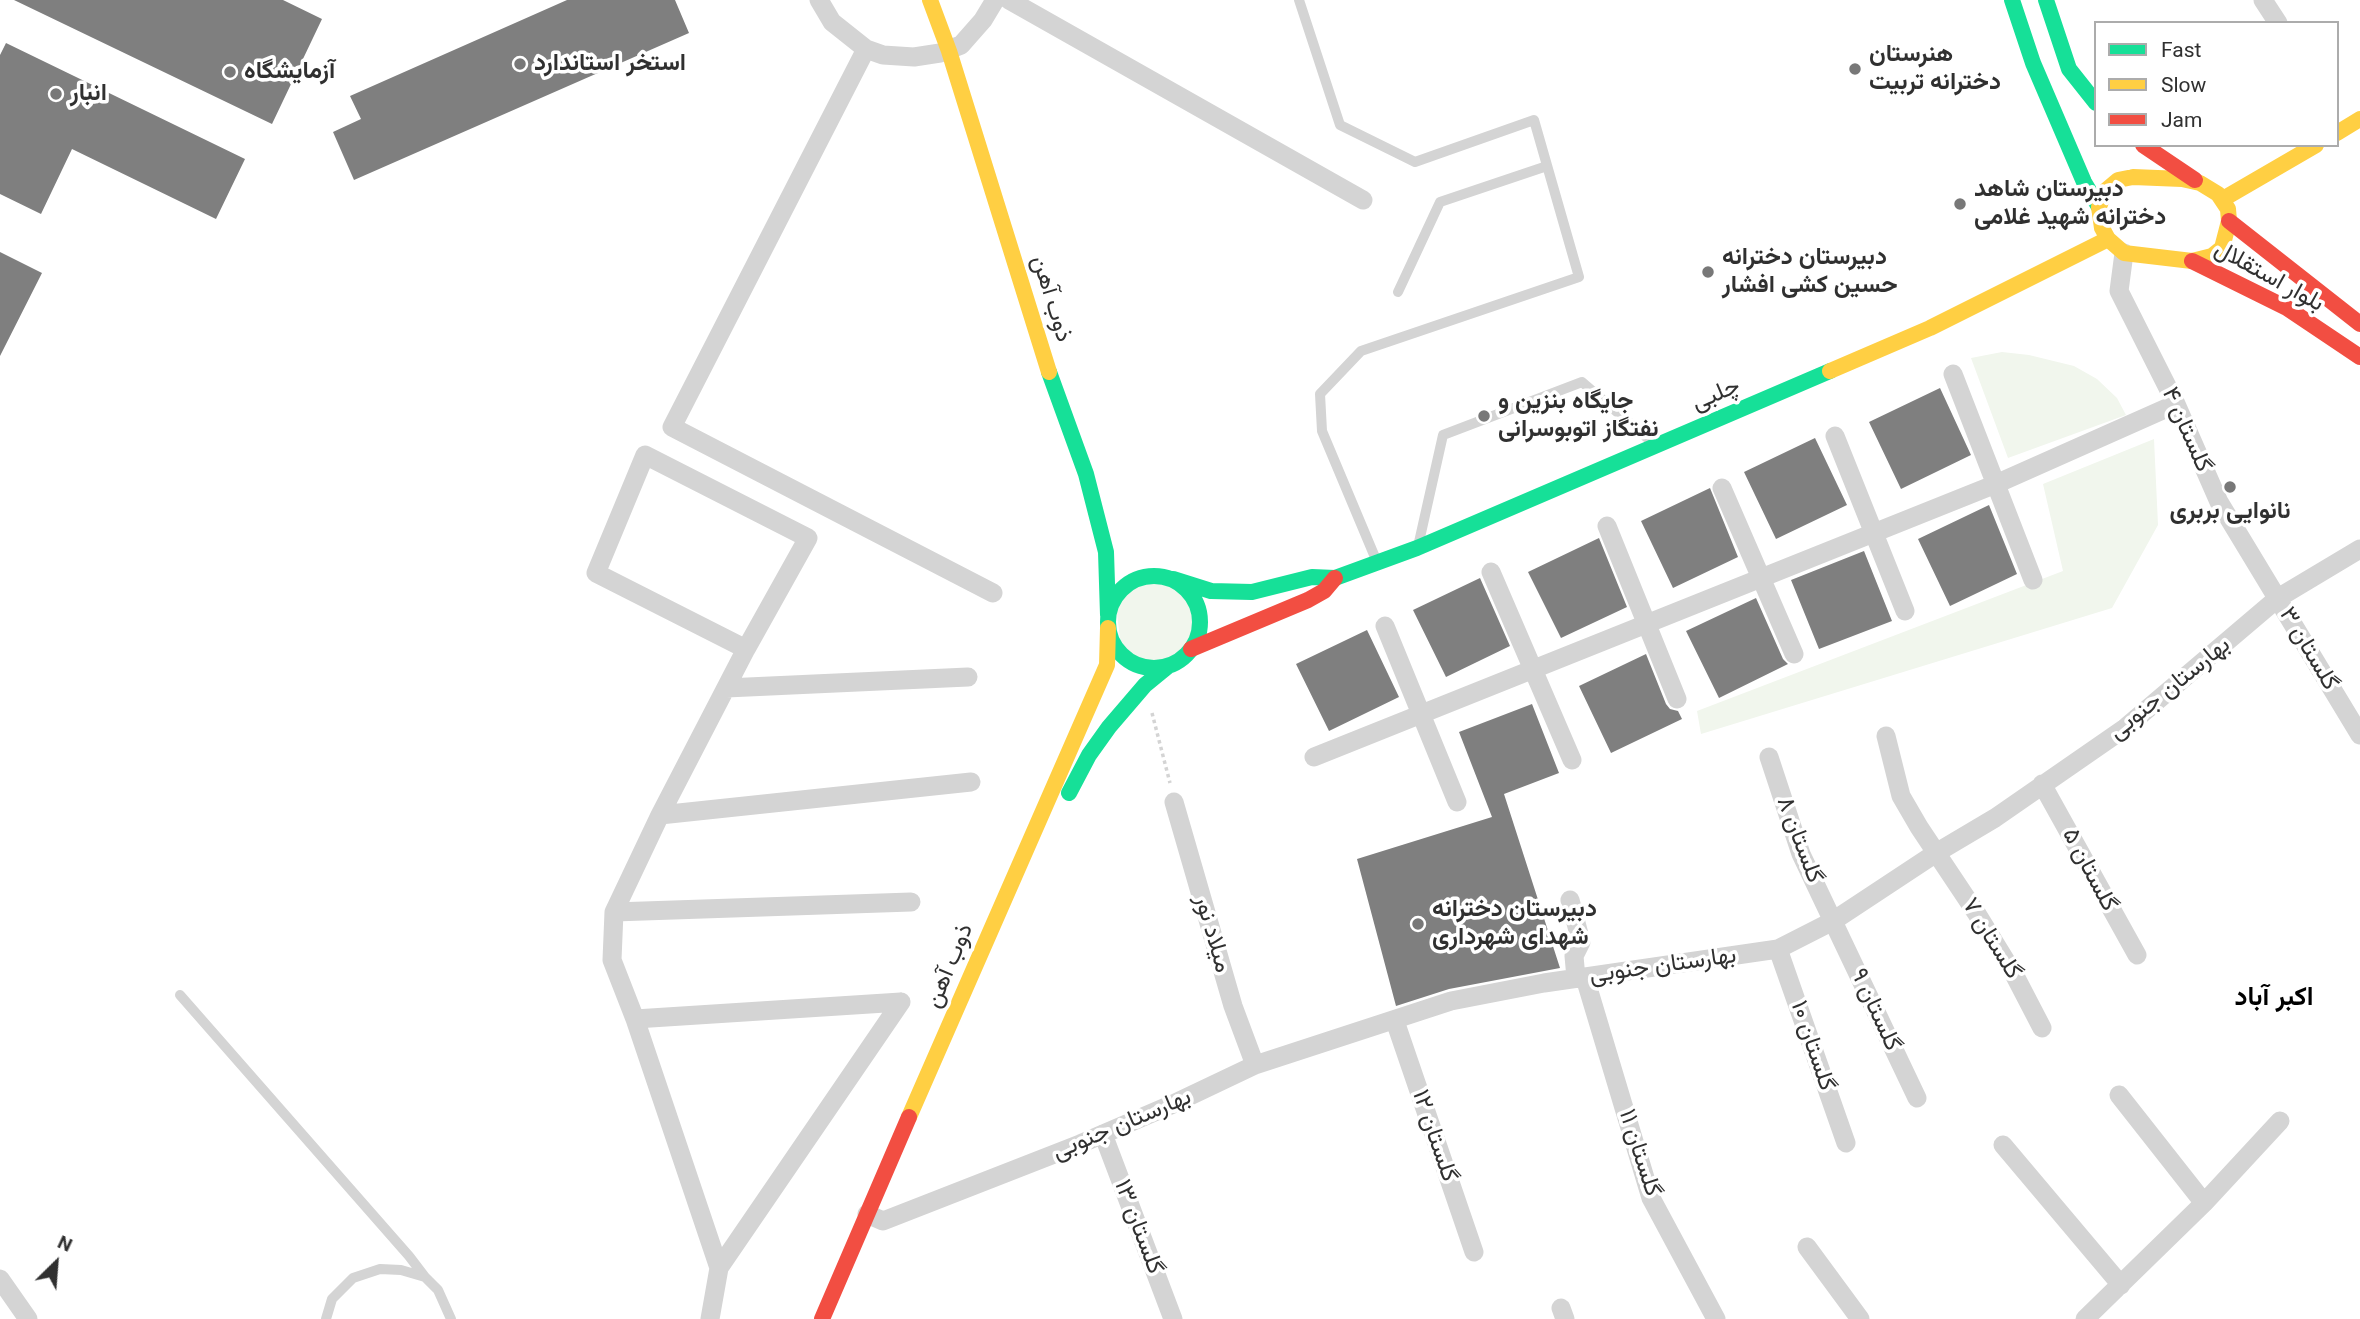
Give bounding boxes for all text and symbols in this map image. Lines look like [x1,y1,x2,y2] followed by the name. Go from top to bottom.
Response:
[2094,21,2339,147] legend
[2161,38,2201,62] text: Fast
[1869,41,2001,97] place label: هنرستان دخترانه تربیت
[534,50,686,78] place label: استخر استاندارد
[512,56,528,72] marker: استخر استاندارد
[244,58,335,86] place label: آزمایشگاه
[1847,61,1863,77] marker: هنرستان دخترانه تربیت
[222,64,238,80] marker: آزمایشگاه
[2161,73,2206,97] text: Slow
[70,80,107,108] place label: انبار
[48,86,64,102] marker: انبار
[2161,108,2202,132] text: Jam
[1974,176,2166,232] place label: دبیرستان شاهد دخترانه شهید غلامی
[1952,196,1968,212] marker: دبیرستان شاهد دخترانه شهید غلامی
[2209,235,2329,319] street label: بلوار استقلال
[1722,244,1898,300] place label: دبیرستان دخترانه حسین کشی افشار
[1024,252,1078,346] street label: ذوب آهن
[1700,264,1716,280] marker: دبیرستان دخترانه حسین کشی افشار
[1687,372,1745,418] street label: چلبی
[2155,383,2217,477] street label: گلستان ۴
[1498,388,1659,444] place label: جایگاه بنزین و نفتگاز اتوبوسرانی
[1476,408,1492,424] marker: جایگاه بنزین و نفتگاز اتوبوسرانی
[2222,479,2238,495] marker: نانوایی بربری
[2170,498,2290,526] place label: نانوایی بربری
[2272,602,2344,696] street label: گلستان ۳
[2103,631,2237,747] street label: بهارستان جنوبی
[1769,793,1829,887] street label: گلستان ۸
[2055,823,2123,917] street label: گلستان ۵
[1187,892,1237,976] street label: میلاد نور
[1955,893,2027,985] street label: گلستان ۷
[1432,896,1597,952] place label: دبیرستان دخترانه شهدای شهرداری
[1410,916,1426,932] marker: دبیرستان دخترانه شهدای شهرداری
[919,920,981,1012] street label: ذوب آهن
[1588,941,1738,991] street label: بهارستان جنوبی
[1843,964,1907,1056] street label: گلستان ۹
[2234,982,2314,1014] district label: اکبر آباد
[1783,997,1841,1095] street label: گلستان ۱۰
[1048,1083,1196,1167] street label: بهارستان جنوبی
[1405,1086,1463,1186] street label: گلستان ۱۲
[1611,1106,1667,1200] street label: گلستان ۱۱
[1107,1176,1169,1278] street label: گلستان ۱۳
[21,1228,91,1298] north arrow
[54,1230,76,1257] text: N

